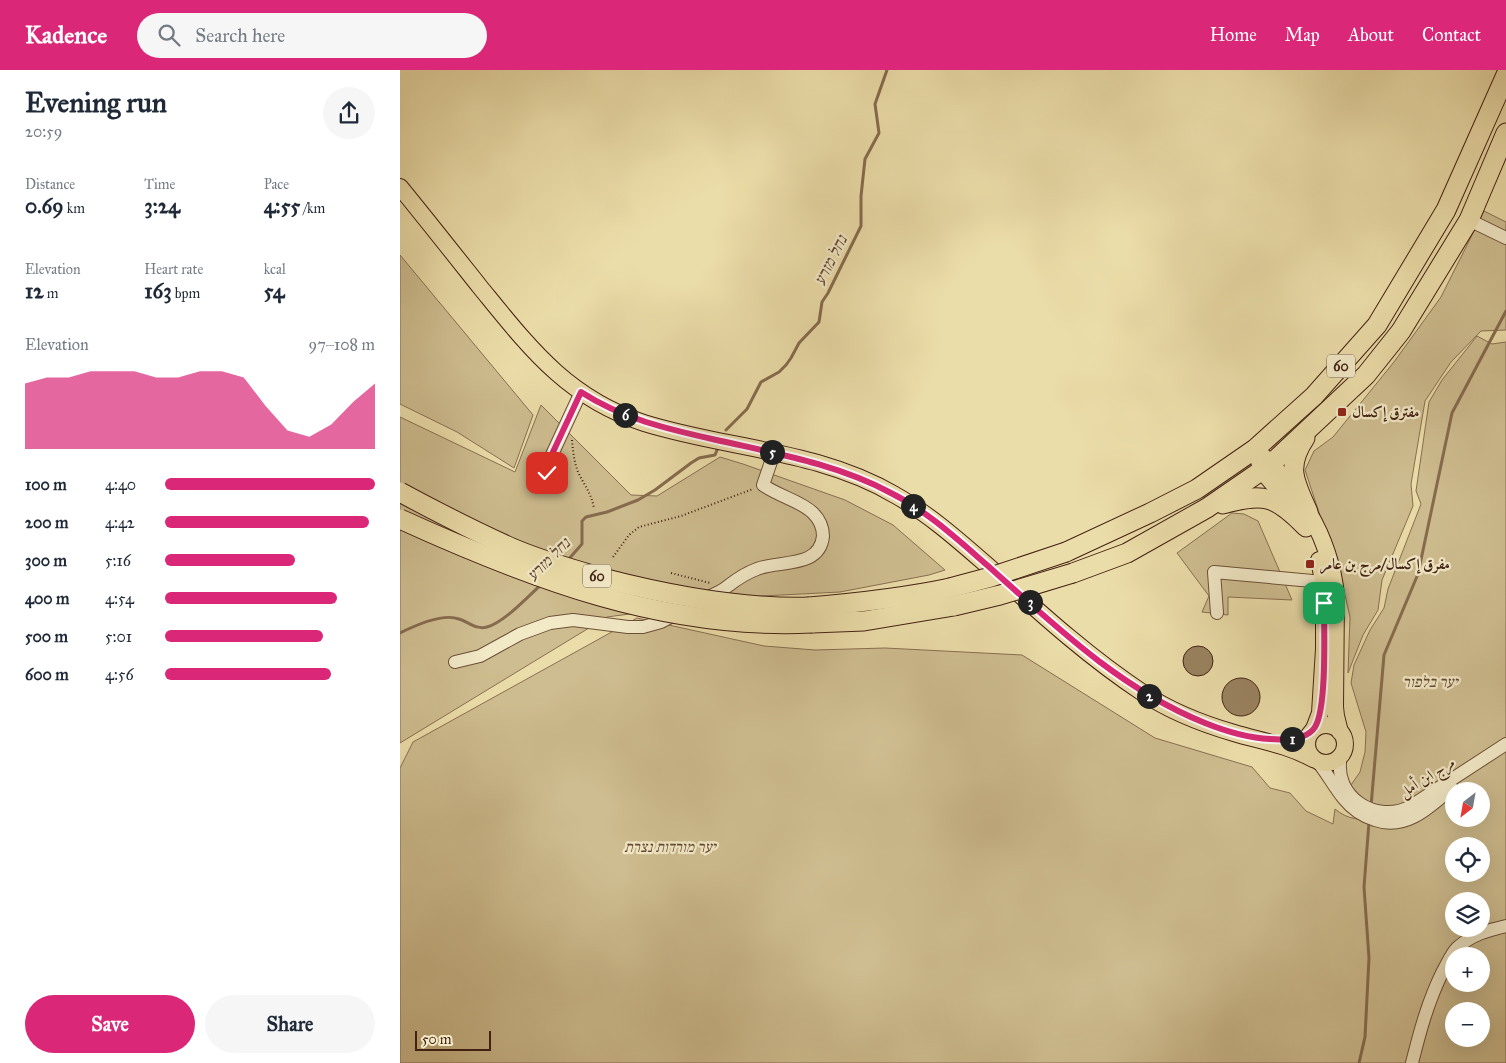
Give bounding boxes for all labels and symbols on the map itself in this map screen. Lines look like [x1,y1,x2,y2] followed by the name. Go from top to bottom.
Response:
[810,231,852,288] water label: נחל מזרע
[1327,354,1355,378] road number: 60
[612,402,638,428] pin: 6
[1352,403,1420,422] place label: مفترق إكسال
[1336,406,1348,418] marker: مفترق إكسال
[760,440,784,464] pin: 5
[526,452,568,494] pin
[900,494,926,518] pin: 4
[523,533,575,585] water label: נחל מזרע
[1320,555,1450,578] place label: مفرق إكسال/مرج بن عامر
[1304,558,1316,570] marker: مفرق إكسال/مرج بن عامر
[583,564,611,588] road number: 60
[1303,582,1345,624] pin
[1018,590,1042,614] pin: 3
[1402,673,1459,691] park label: יער בלפור
[1136,684,1162,708] pin: 2
[1280,726,1304,752] pin: 1
[1395,751,1460,804] street label: مرج ابن أمل
[1445,782,1490,828] north arrow
[624,838,718,856] park label: יער מורדות נצרת
[415,1028,491,1051] scale bar

